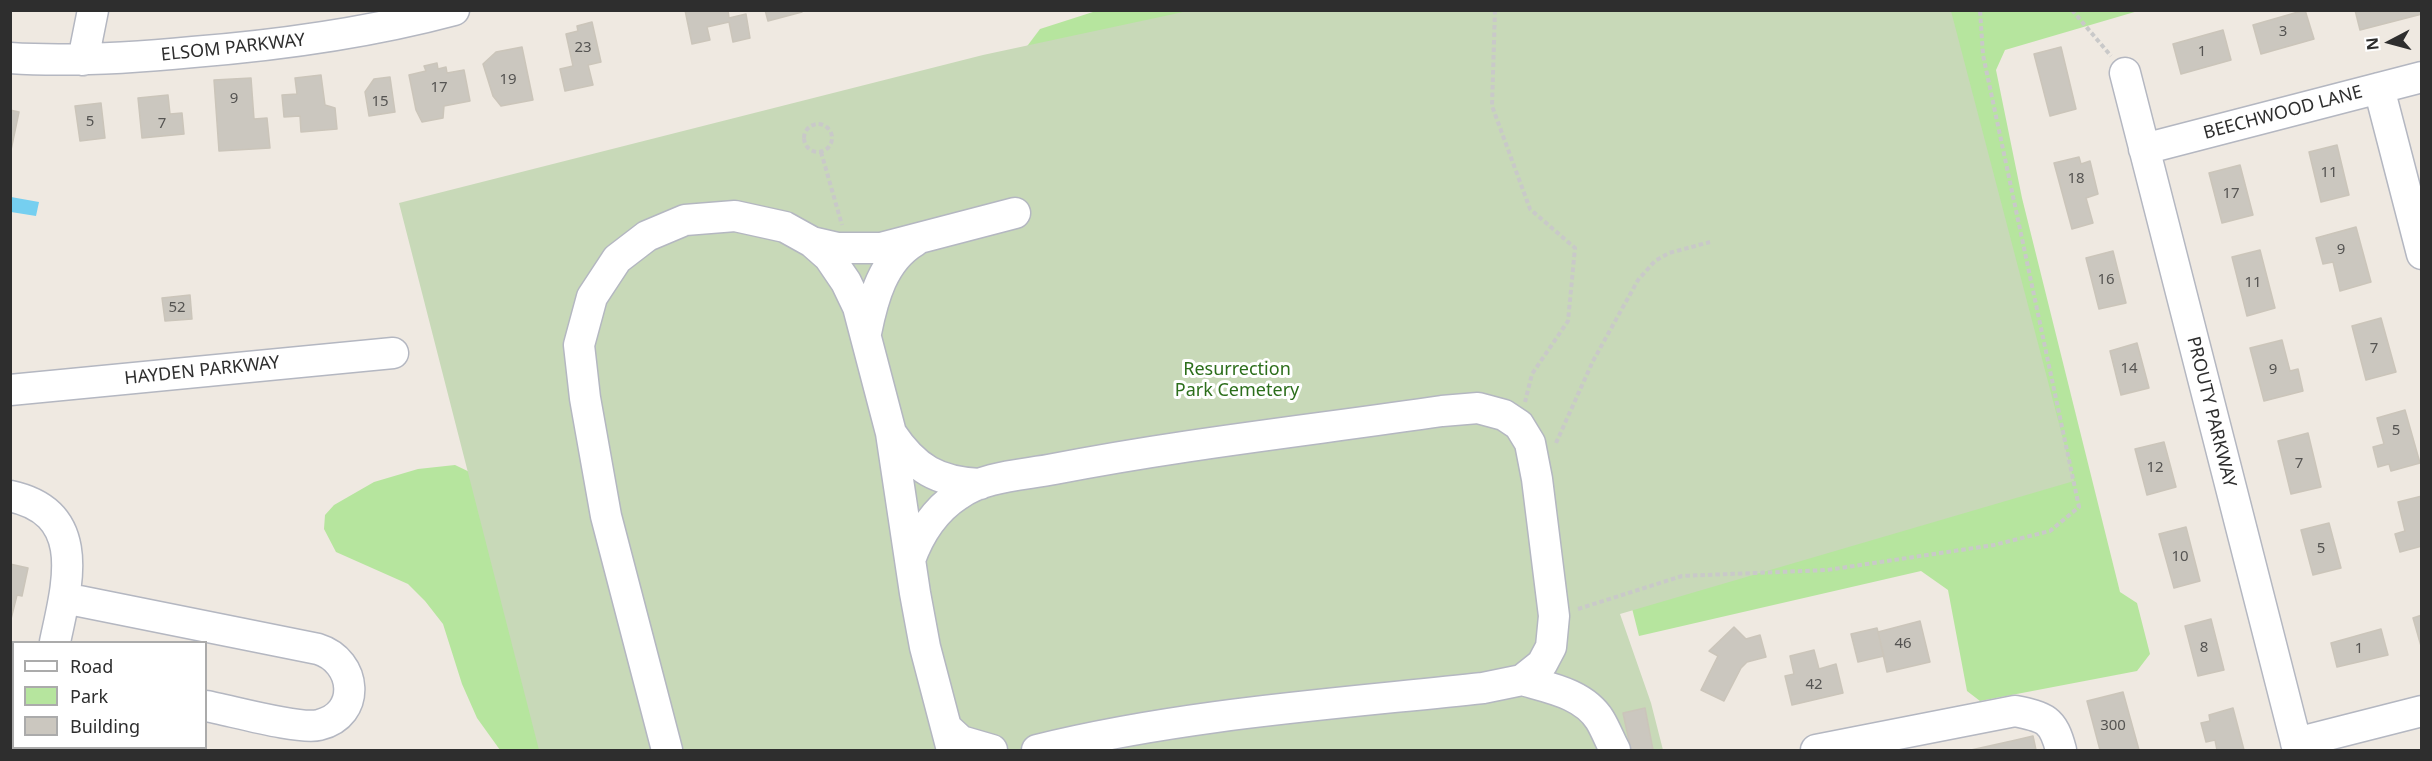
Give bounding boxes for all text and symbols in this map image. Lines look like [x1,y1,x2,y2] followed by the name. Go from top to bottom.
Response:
[2360,12,2420,72] north arrow
[2279,23,2287,41] house number: 3
[160,30,306,66] street label: ELSOM PARKWAY
[2360,36,2384,52] text: N
[574,39,592,57] house number: 23
[2198,43,2206,61] house number: 1
[499,71,517,89] house number: 19
[430,79,448,97] house number: 17
[2201,81,2365,145] street label: BEECHWOOD LANE
[230,90,238,108] house number: 9
[371,93,389,111] house number: 15
[86,113,94,131] house number: 5
[158,115,166,133] house number: 7
[2320,164,2338,182] house number: 11
[2067,170,2085,188] house number: 18
[2222,185,2240,203] house number: 17
[2337,241,2345,259] house number: 9
[2097,271,2115,289] house number: 16
[2244,274,2262,292] house number: 11
[168,299,186,317] house number: 52
[2182,334,2240,490] street label: PROUTY PARKWAY
[2370,340,2378,358] house number: 7
[123,352,281,390] street label: HAYDEN PARKWAY
[1175,359,1299,401] park label: Resurrection Park Cemetery
[2120,360,2138,378] house number: 14
[2269,361,2277,379] house number: 9
[2392,422,2400,440] house number: 5
[2295,455,2303,473] house number: 7
[2146,459,2164,477] house number: 12
[2317,540,2325,558] house number: 5
[2171,548,2189,566] house number: 10
[1894,635,1912,653] house number: 46
[2200,639,2208,657] house number: 8
[2355,640,2363,658] house number: 1
[12,641,207,749] legend
[70,654,113,678] text: Road
[1805,676,1823,694] house number: 42
[70,684,108,708] text: Park
[70,714,140,738] text: Building
[2100,717,2126,735] house number: 300

